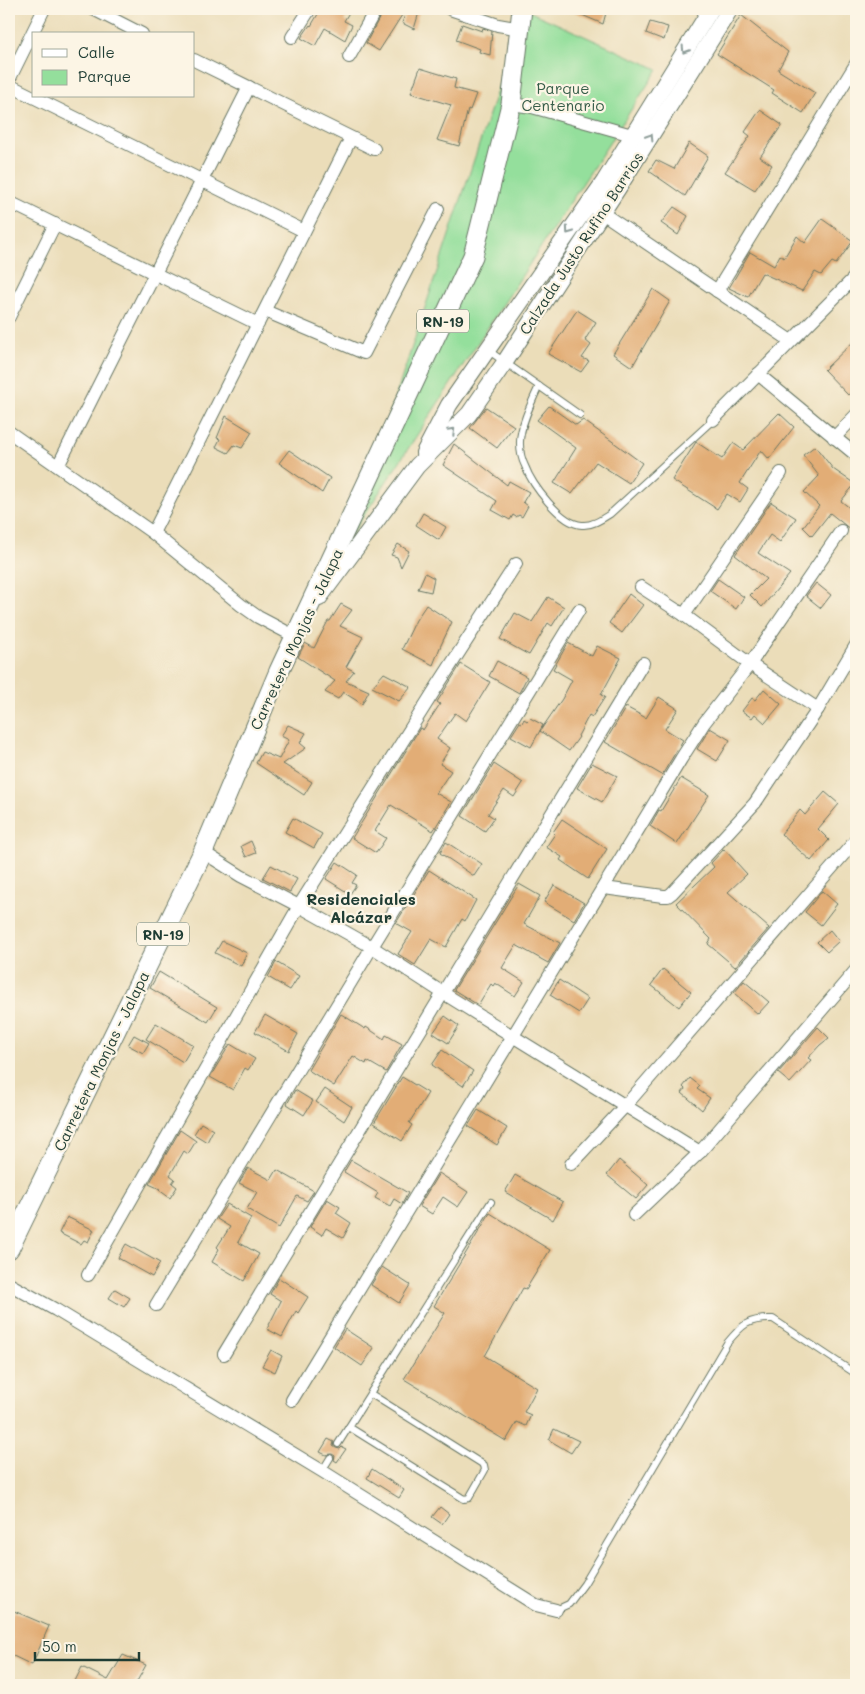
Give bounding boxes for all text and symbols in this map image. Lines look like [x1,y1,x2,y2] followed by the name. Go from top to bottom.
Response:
[32,32,195,98] legend
[78,42,115,62] text: Calle
[682,45,692,54] one-way arrow
[78,66,131,86] text: Parque
[522,78,605,115] park label: Parque Centenario
[643,134,653,143] one-way arrow
[514,148,648,338] street label: Calzada Justo Rufino Barrios
[566,225,575,235] one-way arrow
[417,310,469,332] road number: RN-19
[446,428,455,437] one-way arrow
[245,545,347,733] street label: Carretera Monjas - Jalapa
[306,888,416,927] district label: Residenciales Alcázar
[137,922,189,946] road number: RN-19
[49,968,153,1154] street label: Carretera Monjas - Jalapa
[35,1629,139,1661] scale bar
[42,1636,77,1656] text: 50 m

